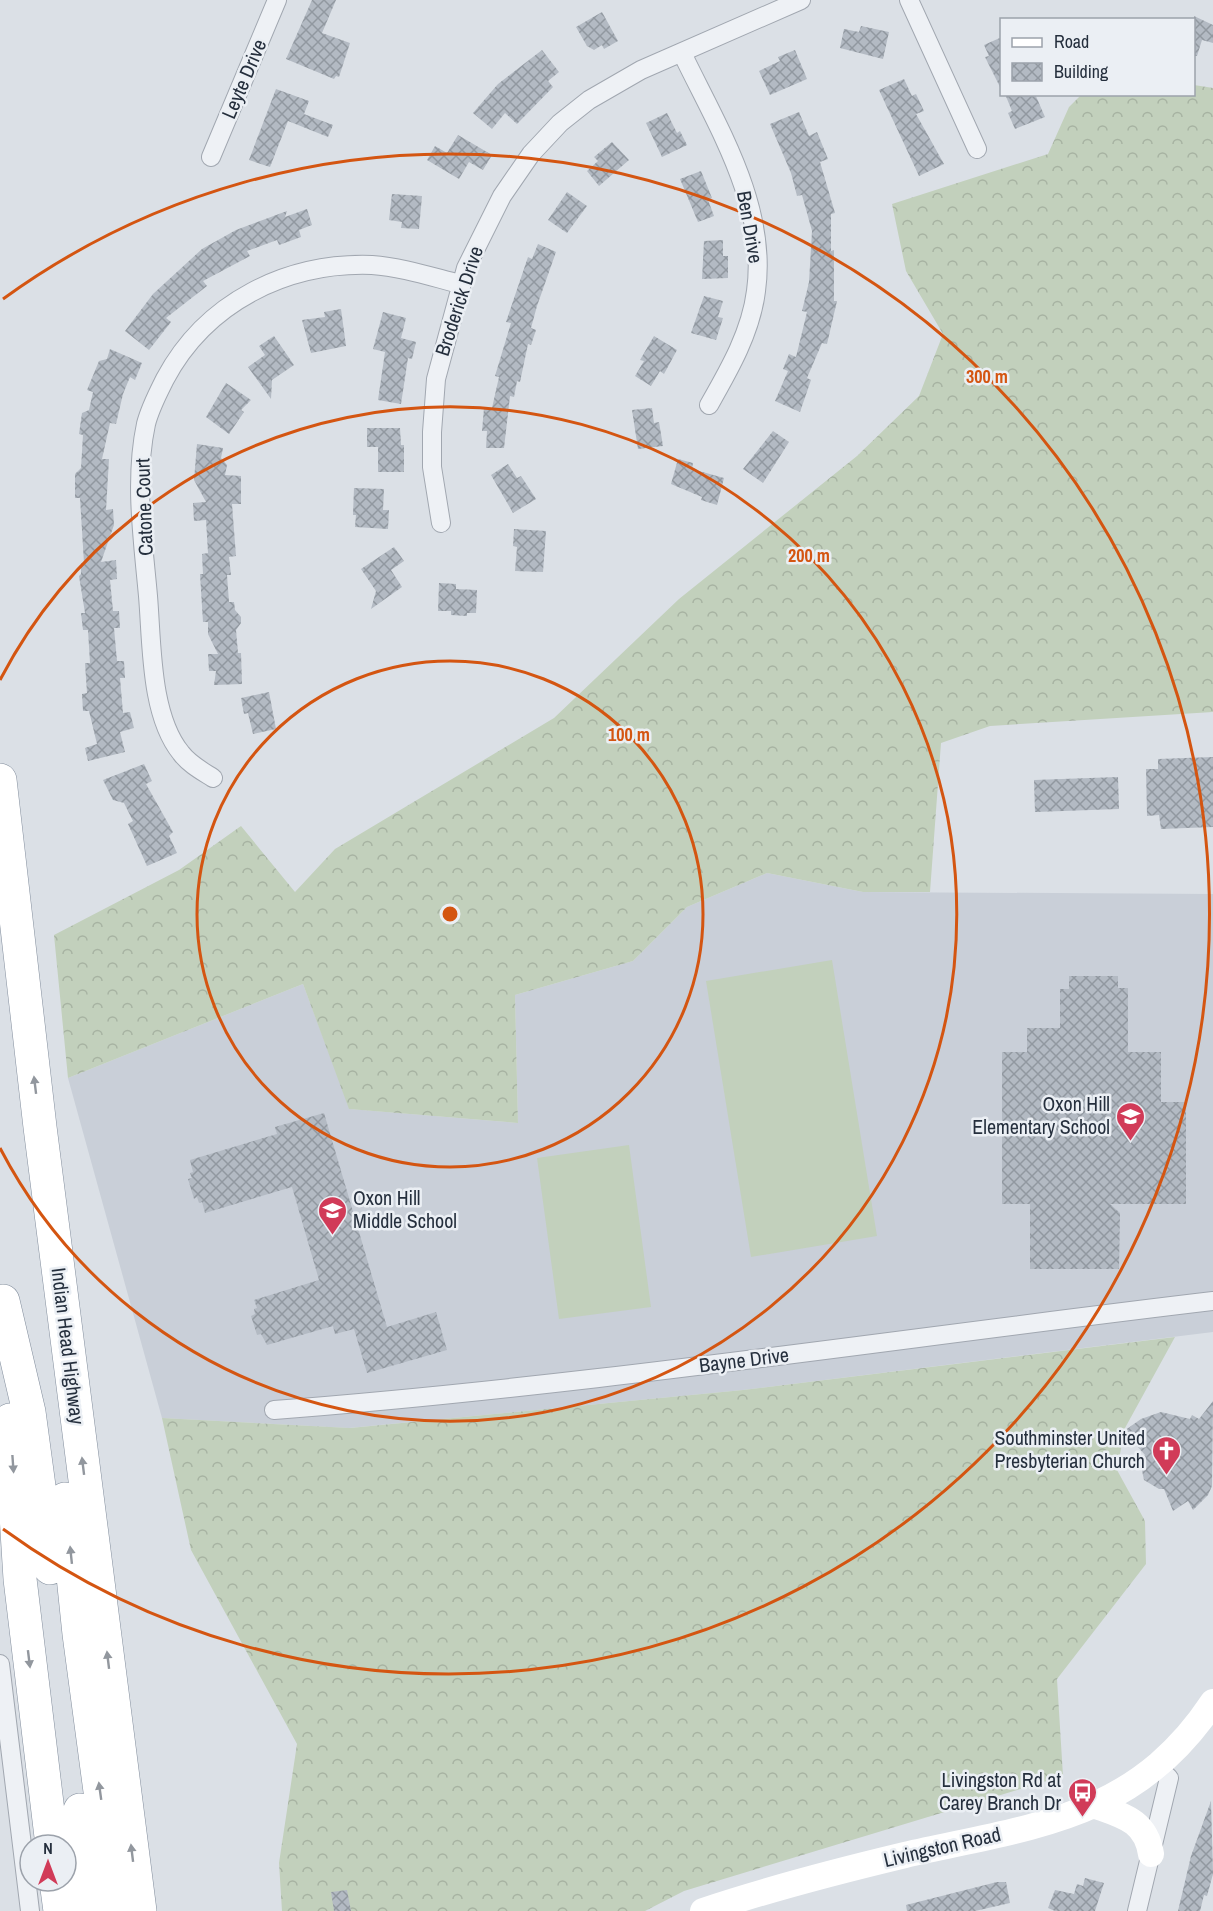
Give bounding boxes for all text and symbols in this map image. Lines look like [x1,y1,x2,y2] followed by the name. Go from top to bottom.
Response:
[1000,18,1195,96] legend
[1054,29,1089,54] text: Road
[215,35,272,123] street label: Leyte Drive
[1054,59,1109,84] text: Building
[731,189,770,265] street label: Ben Drive
[428,243,489,359] street label: Broderick Drive
[966,364,1008,389] text: 300 m
[128,457,159,556] street label: Catone Court
[788,543,830,568] text: 200 m
[608,722,650,747] text: 100 m
[440,904,460,924] centre of rings
[30,1076,40,1095] one-way arrow
[972,1090,1110,1140] place label: Oxon Hill Elementary School
[1115,1100,1147,1142] school or university icon: Oxon Hill Elementary School
[353,1184,457,1234] place label: Oxon Hill Middle School
[316,1194,348,1236] school or university icon: Oxon Hill Middle School
[45,1266,92,1427] street label: Indian Head Highway
[698,1341,790,1378] street label: Bayne Drive
[995,1424,1145,1474] place label: Southminster United Presbyterian Church
[1150,1434,1182,1476] church icon: Southminster United Presbyterian Church
[8,1455,17,1474] one-way arrow
[78,1457,88,1476] one-way arrow
[66,1546,76,1565] one-way arrow
[25,1649,34,1668] one-way arrow
[103,1650,112,1669] one-way arrow
[939,1766,1062,1816] place label: Livingston Rd at Carey Branch Dr
[1066,1776,1098,1818] bus stop icon: Livingston Rd at Carey Branch Dr
[95,1781,104,1800] one-way arrow
[881,1820,1003,1873] street label: Livingston Road
[18,1833,78,1893] north arrow
[43,1837,53,1859] text: N
[128,1844,137,1863] one-way arrow

